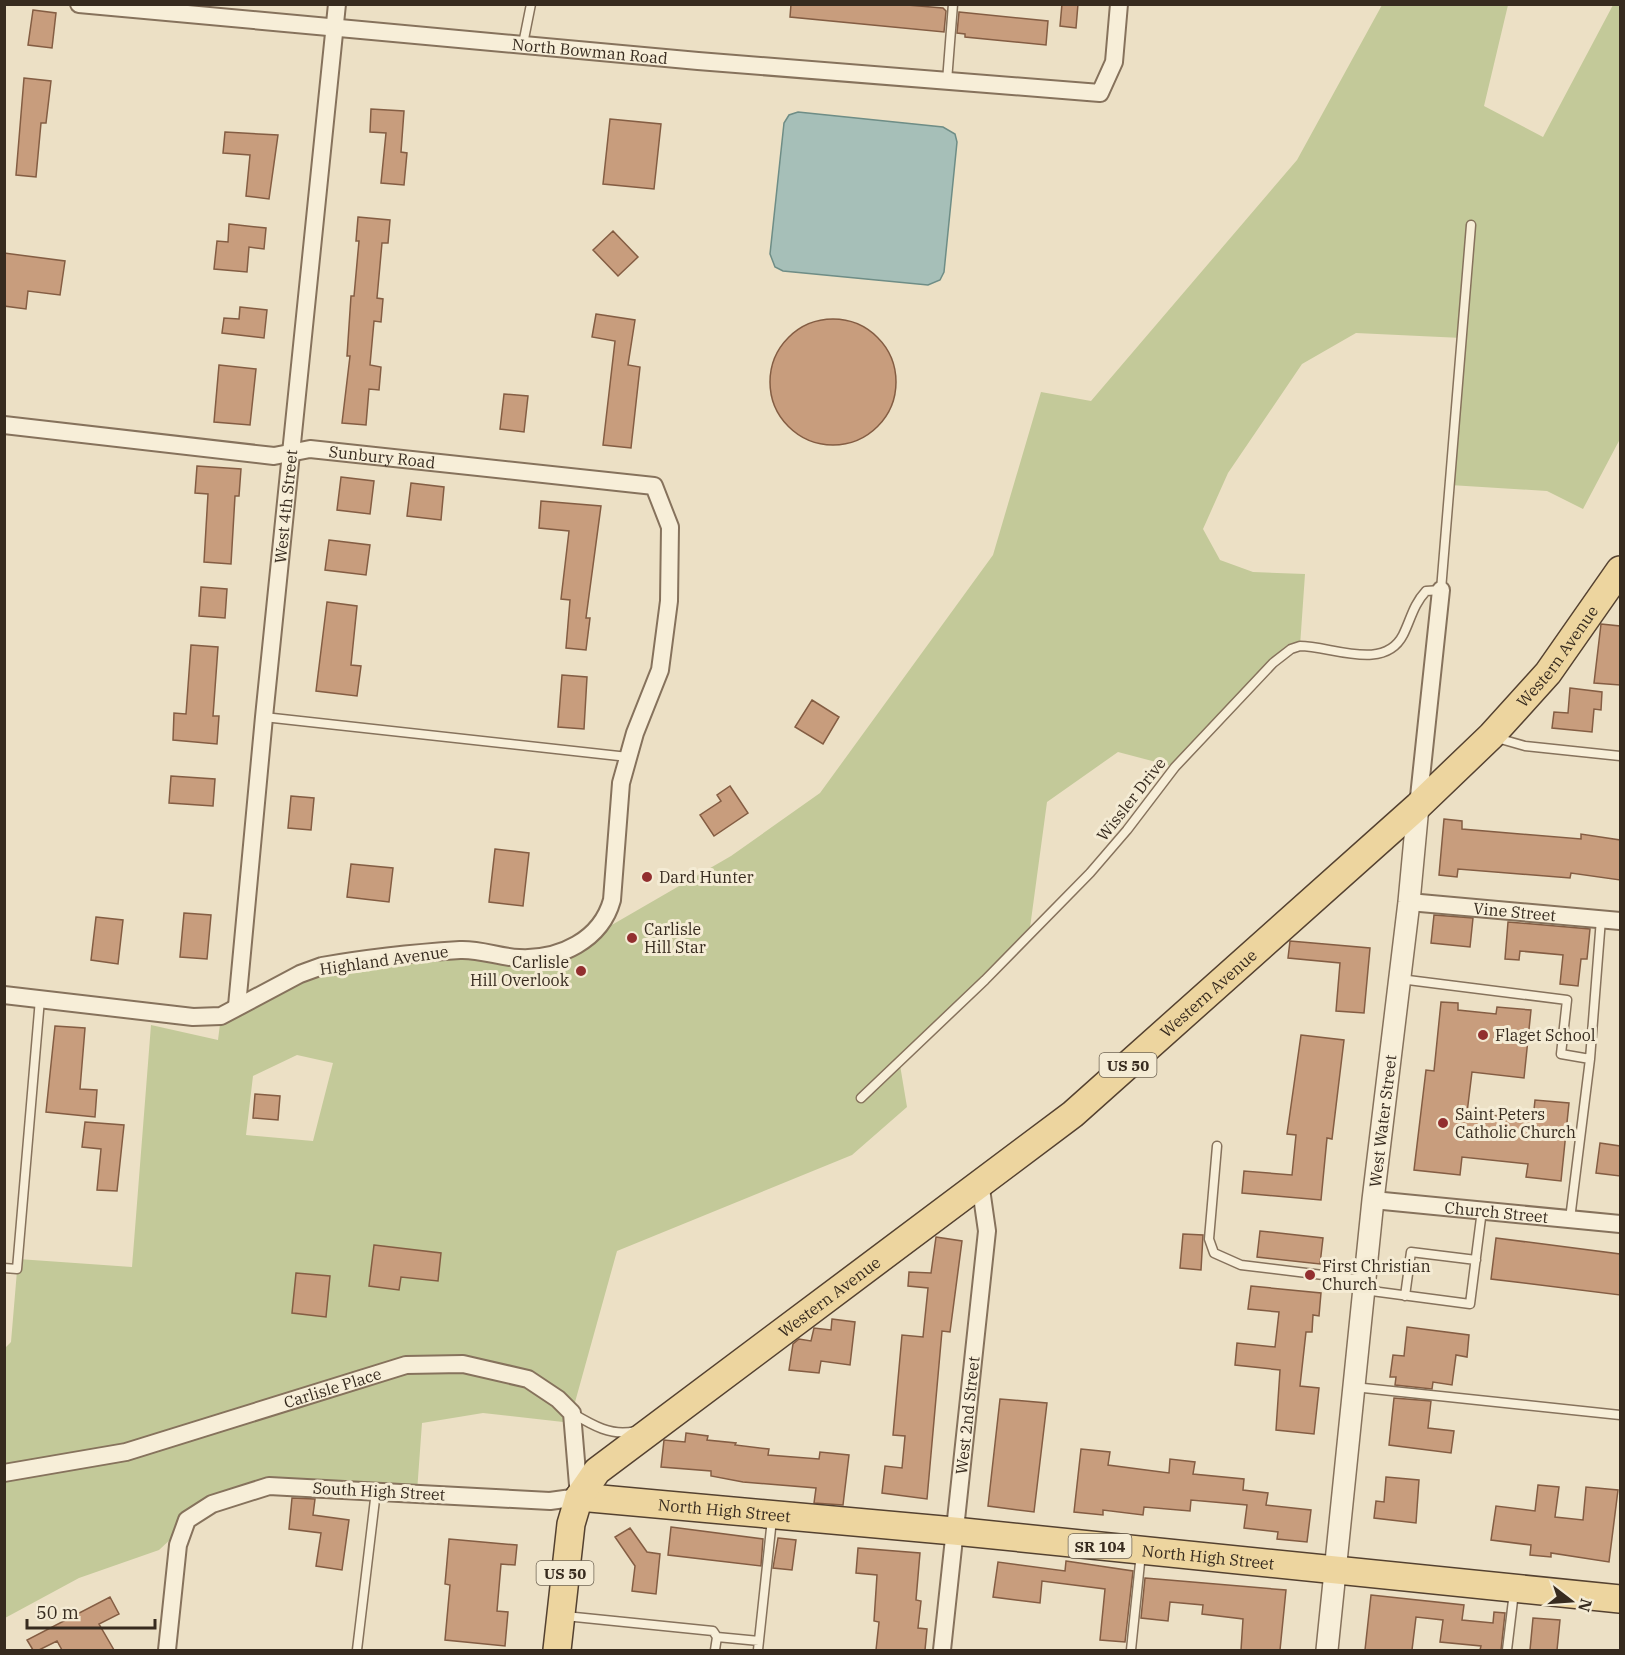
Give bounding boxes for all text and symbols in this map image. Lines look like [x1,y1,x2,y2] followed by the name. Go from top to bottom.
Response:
[511,34,669,68] street label: North Bowman Road
[328,441,437,472] street label: Sunbury Road
[270,448,301,564] street label: West 4th Street
[1512,602,1602,711] street label: Western Avenue
[1092,753,1170,845] street label: Wissler Drive
[659,867,754,887] place label: Dard Hunter
[640,870,654,884] marker: Dard Hunter
[1472,898,1557,925] street label: Vine Street
[644,919,706,957] place label: Carlisle Hill Star
[625,931,639,945] marker: Carlisle Hill Star
[318,941,450,979] street label: Highland Avenue
[1156,945,1261,1041] street label: Western Avenue
[470,952,570,990] place label: Carlisle Hill Overlook
[574,964,588,978] marker: Carlisle Hill Overlook
[1495,1025,1596,1045] place label: Flaget School
[1476,1028,1490,1042] marker: Flaget School
[1100,1053,1156,1077] road number: US 50
[1365,1053,1401,1188] street label: West Water Street
[1455,1104,1576,1142] place label: Saint Peters Catholic Church
[1436,1116,1450,1130] marker: Saint Peters Catholic Church
[1444,1197,1550,1227] street label: Church Street
[774,1252,884,1342] street label: Western Avenue
[1322,1256,1431,1294] place label: First Christian Church
[1303,1268,1317,1282] marker: First Christian Church
[951,1355,984,1475] street label: West 2nd Street
[281,1363,384,1412] street label: Carlisle Place
[312,1478,446,1504] street label: South High Street
[657,1494,792,1526] street label: North High Street
[1068,1534,1132,1558] road number: SR 104
[1141,1540,1276,1574] street label: North High Street
[536,1561,594,1585] road number: US 50
[1541,1571,1601,1631] north arrow
[27,1592,154,1630] scale bar
[1574,1596,1597,1614] text: N
[36,1601,79,1624] text: 50 m

